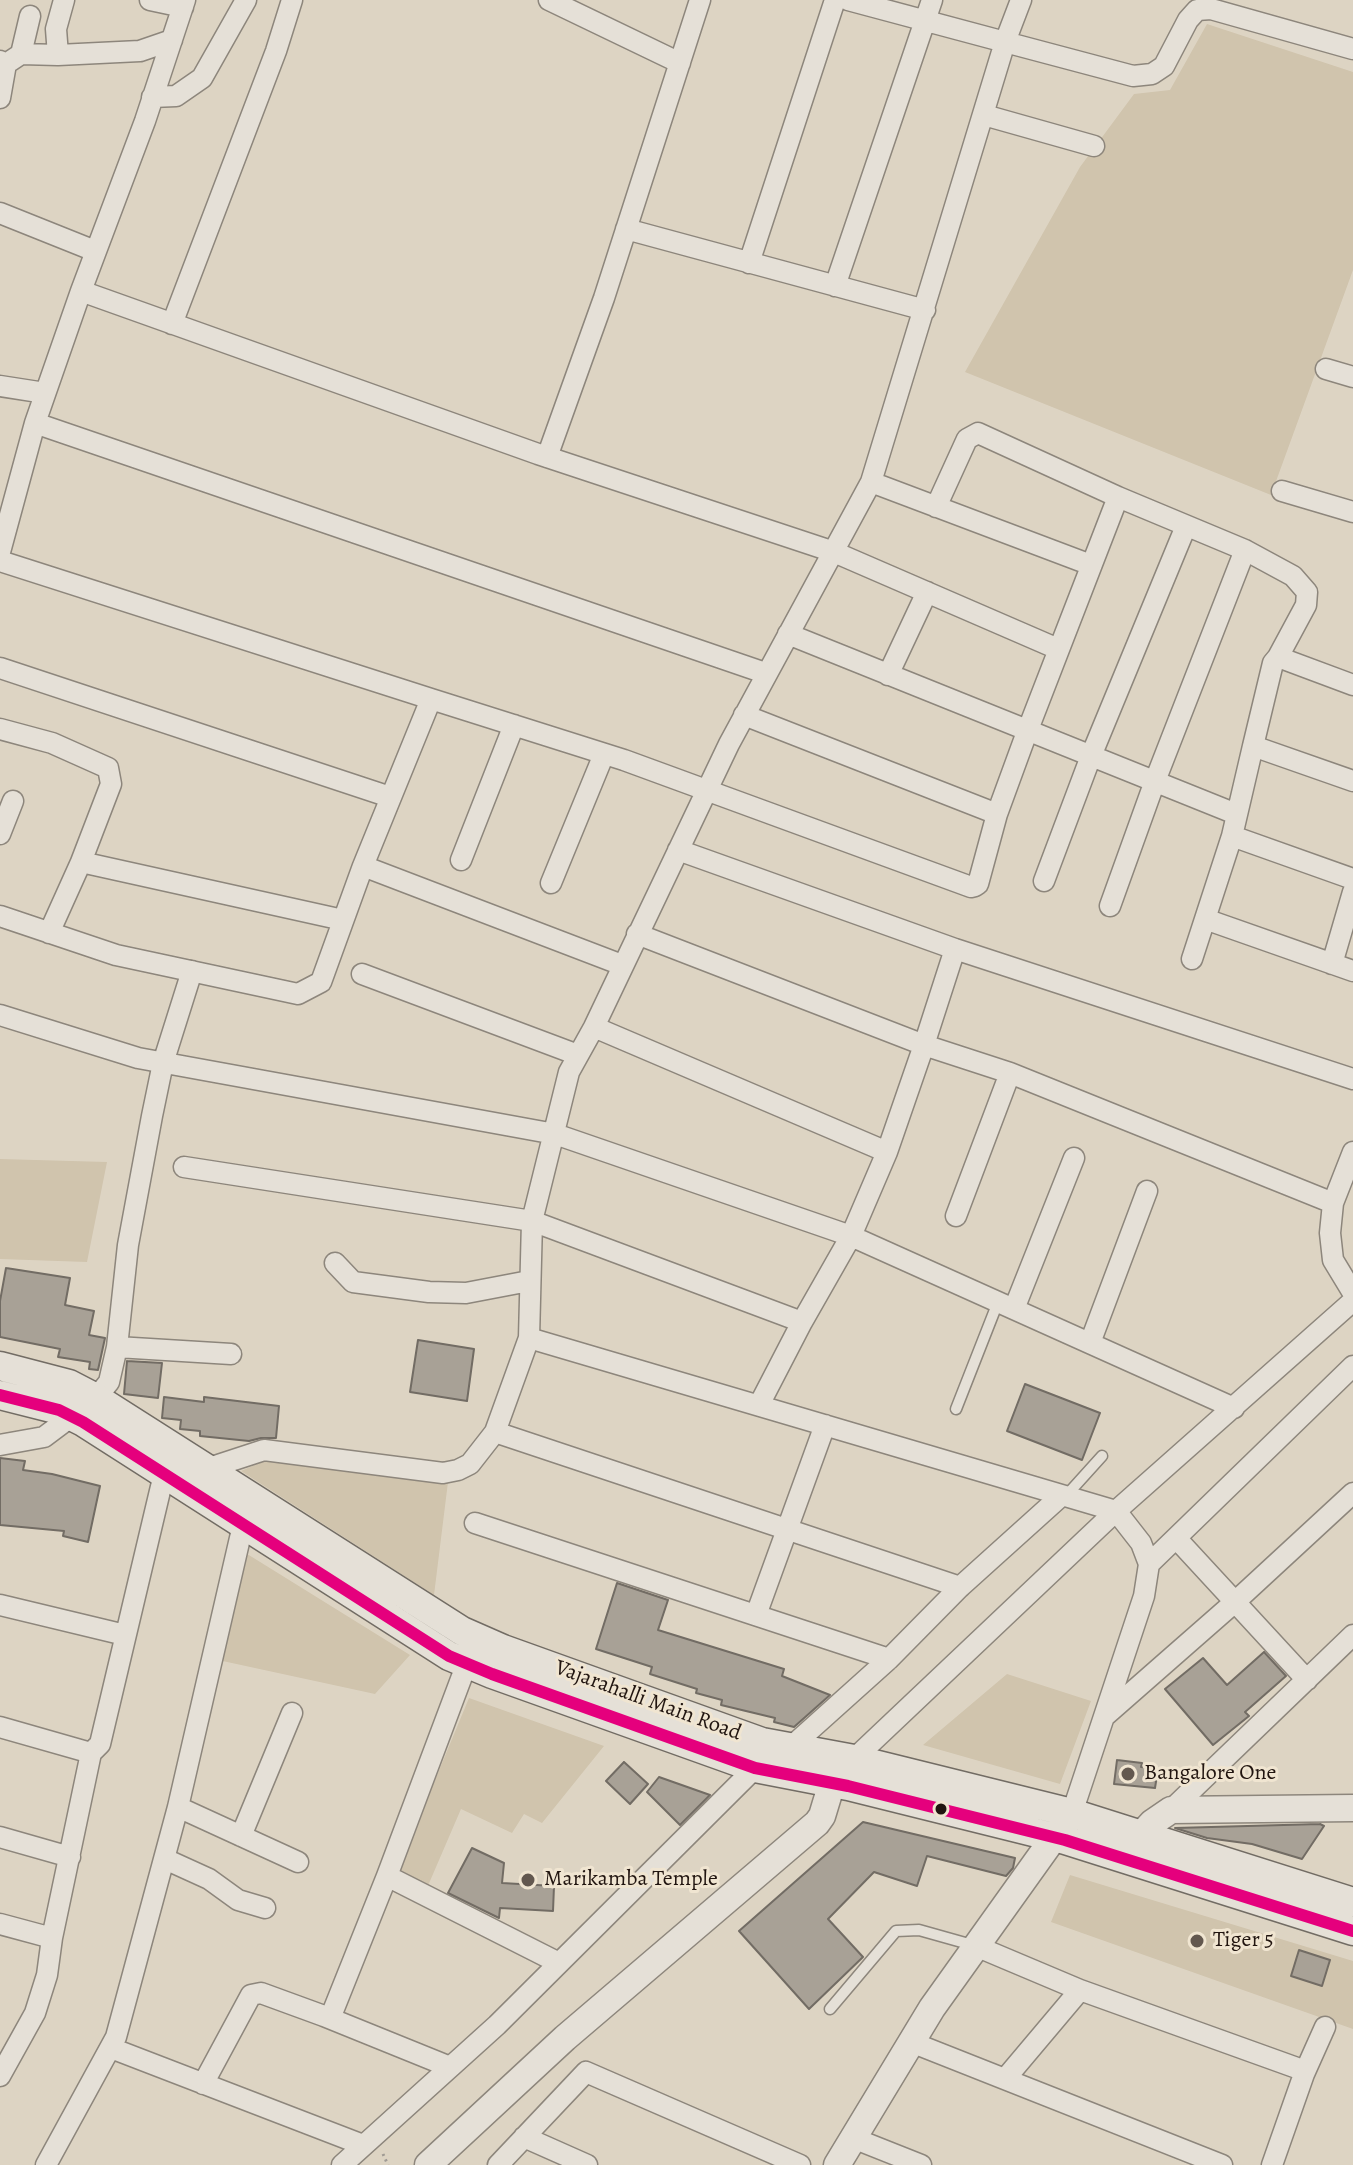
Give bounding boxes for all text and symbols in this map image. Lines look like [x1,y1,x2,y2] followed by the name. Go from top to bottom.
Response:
[551,1655,745,1747] street label: Vajarahalli Main Road
[1144,1761,1276,1787] place label: Bangalore One
[1119,1765,1137,1783] marker: Bangalore One
[933,1801,949,1817] unlabelled marker
[544,1867,718,1893] place label: Marikamba Temple
[519,1871,537,1889] marker: Marikamba Temple
[1213,1928,1274,1954] place label: Tiger 5
[1188,1932,1206,1950] marker: Tiger 5

